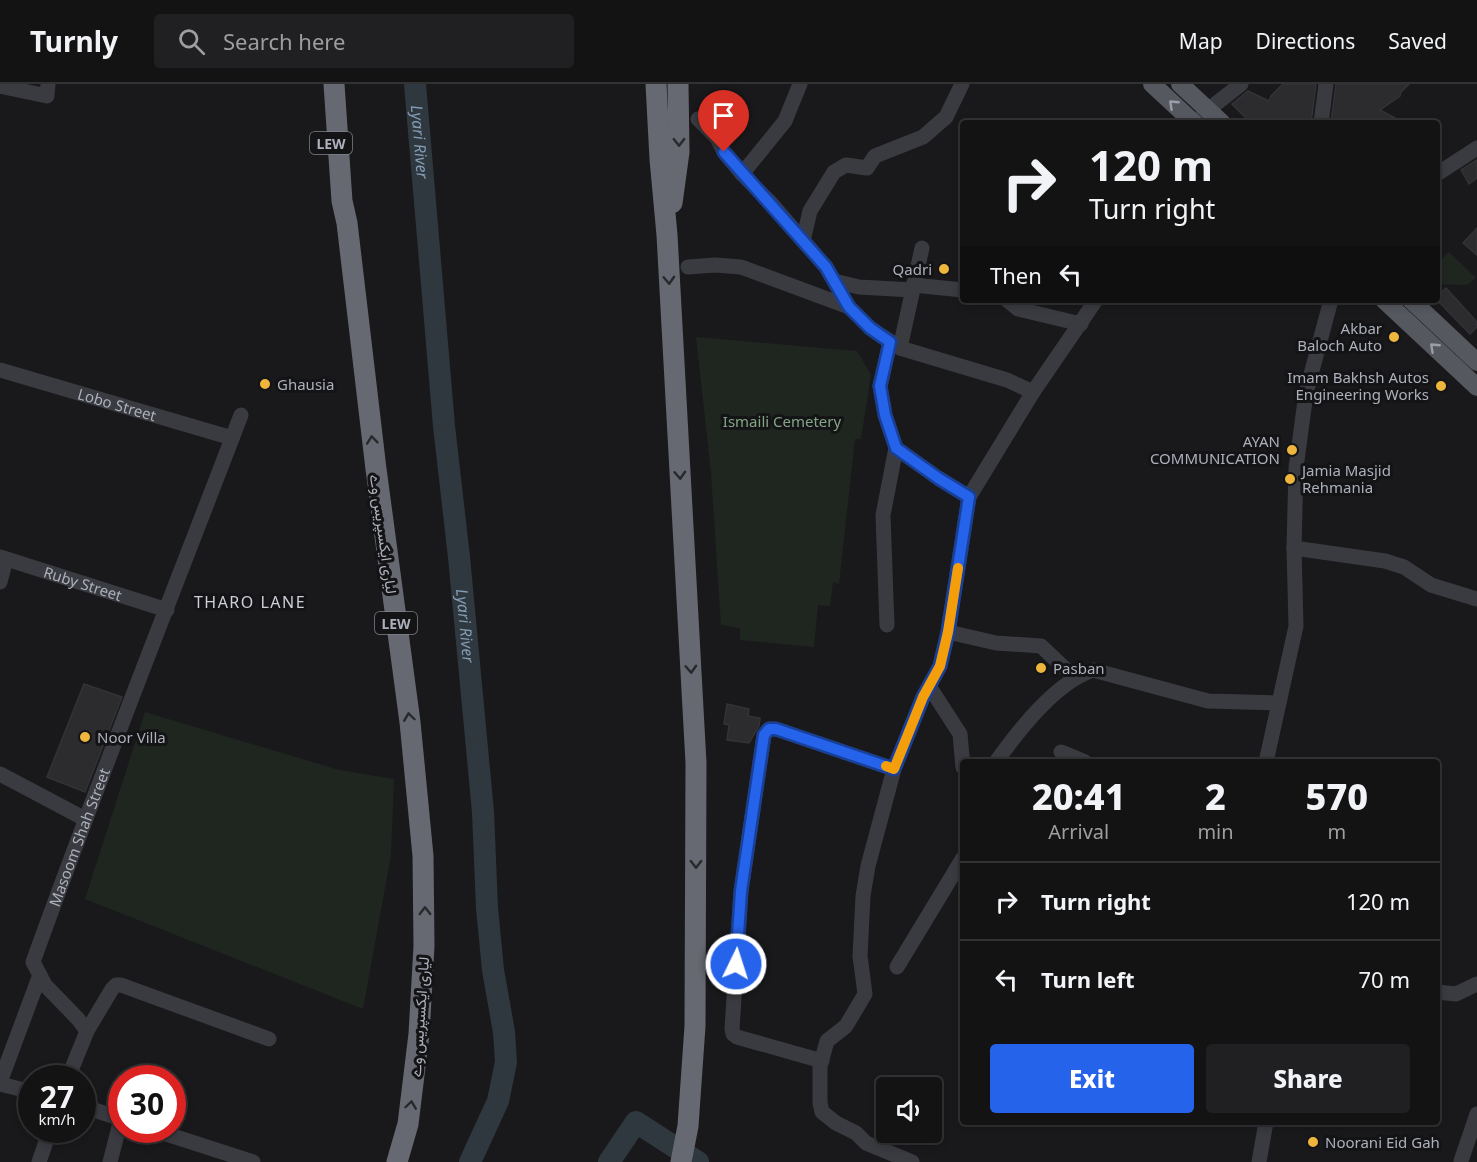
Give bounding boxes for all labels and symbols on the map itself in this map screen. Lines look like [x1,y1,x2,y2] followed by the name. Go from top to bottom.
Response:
[698,90,749,152] pin
[1169,100,1180,111] one-way arrow
[406,104,434,180] water label: Lyari River
[310,132,352,154] road number: LEW
[673,138,685,147] one-way arrow
[893,259,932,279] place label: Qadri
[937,262,951,276] marker: Qadri
[663,275,676,284] one-way arrow
[1297,318,1382,355] place label: Akbar Baloch Auto
[1387,330,1401,344] marker: Akbar Baloch Auto
[1431,343,1441,354] one-way arrow
[1287,367,1429,404] place label: Imam Bakhsh Autos Engineering Works
[277,374,334,394] place label: Ghausia
[258,377,272,391] marker: Ghausia
[1434,379,1448,393] marker: Imam Bakhsh Autos Engineering Works
[75,383,159,425] street label: Lobo Street
[723,411,842,431] park label: Ismaili Cemetery
[1150,431,1280,468] place label: AYAN COMMUNICATION
[367,435,379,445] one-way arrow
[1285,443,1299,457] marker: AYAN COMMUNICATION
[1300,460,1391,497] place label: Jamia Masjid Rehmania
[674,470,687,479] one-way arrow
[1283,472,1297,486] marker: Jamia Masjid Rehmania
[365,473,402,595] street label: لیاری ایکسپریس وے
[41,562,125,605] street label: Ruby Street
[451,588,480,664] water label: Lyari River
[194,591,306,613] district label: THARO LANE
[375,612,417,634] road number: LEW
[1053,658,1105,678] place label: Pasban
[1034,661,1048,675] marker: Pasban
[684,665,697,674] one-way arrow
[403,712,415,721] one-way arrow
[97,727,166,747] place label: Noor Villa
[78,730,92,744] marker: Noor Villa
[44,765,114,909] street label: Masoom Shah Street
[690,860,702,869] one-way arrow
[419,906,431,915] one-way arrow
[704,932,768,996] position arrow
[405,956,434,1078] street label: لیاری ایکسپریس وے
[108,1065,186,1143] speed limit sign: 30
[404,1101,416,1110] one-way arrow
[1325,1132,1440,1152] place label: Noorani Eid Gah
[1306,1135,1320,1149] marker: Noorani Eid Gah

